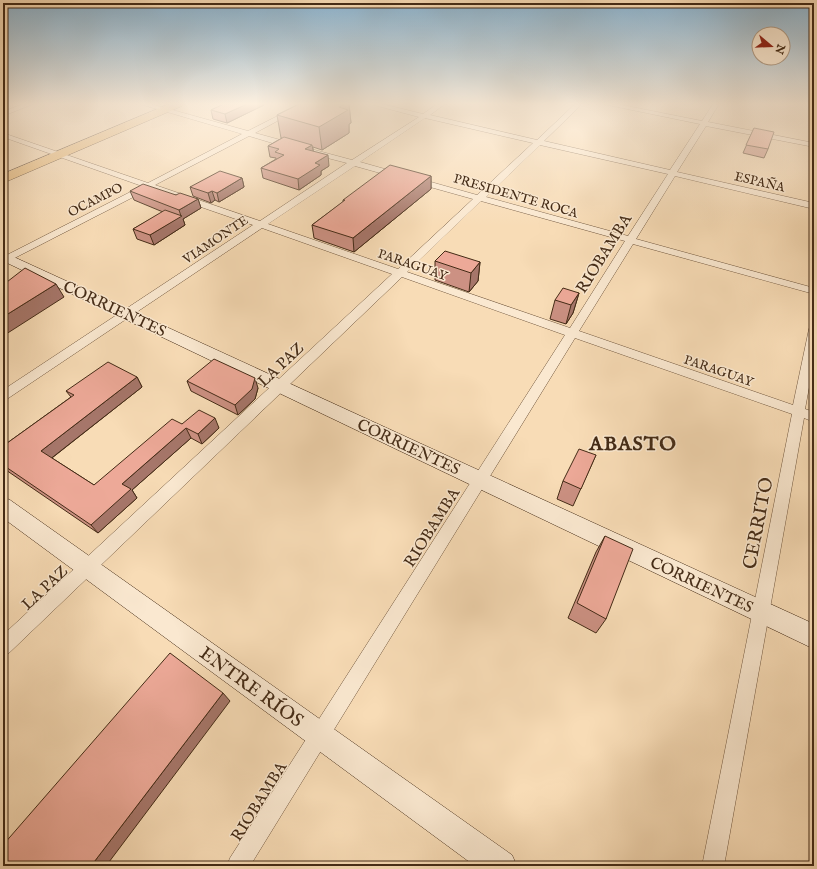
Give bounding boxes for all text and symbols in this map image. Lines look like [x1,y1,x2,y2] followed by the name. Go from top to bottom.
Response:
[751,26,791,66] north arrow
[771,41,788,56] text: N
[733,168,788,197] street label: ESPAÑA
[451,171,581,223] street label: PRESIDENTE ROCA
[65,179,126,221] street label: OCAMPO
[572,210,638,297] street label: RIOBAMBA
[179,212,252,269] street label: VIAMONTE
[375,246,451,286] street label: PARAGUAY
[59,277,169,342] street label: CORRIENTES
[254,339,309,392] street label: LA PAZ
[681,352,757,392] street label: PARAGUAY
[353,415,463,480] street label: CORRIENTES
[588,432,677,457] district label: ABASTO
[738,475,780,571] street label: CERRITO
[400,484,466,571] street label: RIOBAMBA
[646,553,756,618] street label: CORRIENTES
[18,562,73,615] street label: LA PAZ
[194,641,308,733] street label: ENTRE RÍOS
[227,758,293,845] street label: RIOBAMBA

